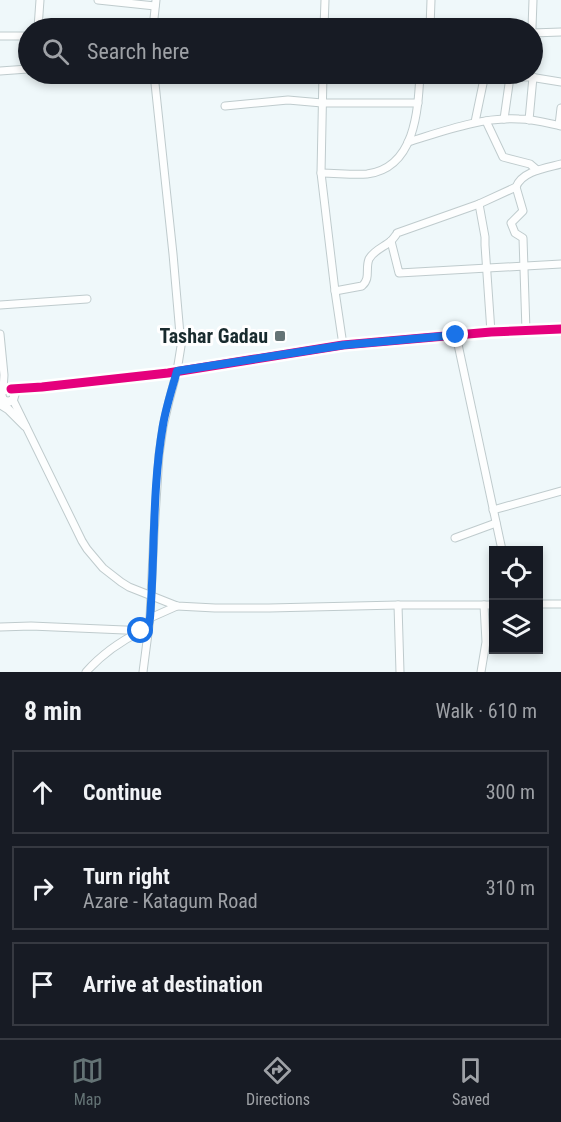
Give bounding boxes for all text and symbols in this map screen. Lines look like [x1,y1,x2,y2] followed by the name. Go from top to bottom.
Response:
[18,18,543,84] search box
[39,35,72,68] icon: search
[87,39,189,64] text: Search here
[442,321,468,347] route end
[159,324,268,348] place label: Tashar Gadau
[273,329,287,343] marker: Tashar Gadau
[489,546,543,654] map controls
[489,546,543,600] button: locate
[489,600,543,654] button: layers
[127,617,153,643] route start
[24,696,82,726] text: 8 min
[436,699,537,723] text: Walk · 610 m
[26,776,59,809] icon: ahead
[83,780,162,805] text: Continue
[486,780,535,804] text: 300 m
[83,864,170,889] text: Turn right
[26,872,59,905] icon: right
[486,876,535,900] text: 310 m
[83,889,258,913] text: Azare - Katagum Road
[26,968,59,1001] icon: arrive
[83,972,263,997] text: Arrive at destination
[71,1054,104,1109] tab: Map
[246,1054,310,1109] tab: Directions
[452,1054,490,1109] tab: Saved

